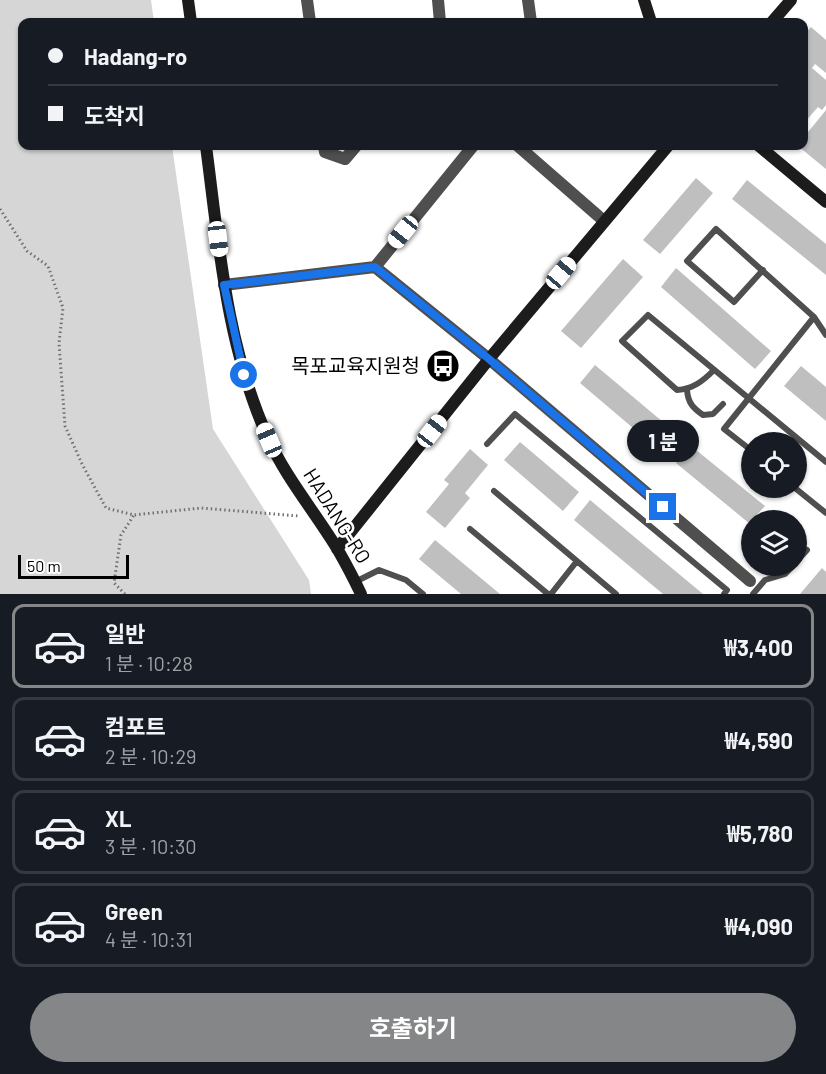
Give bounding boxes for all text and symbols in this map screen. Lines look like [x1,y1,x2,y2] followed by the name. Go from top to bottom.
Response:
[84,43,187,69] text: Hadang-ro
[84,102,145,128] text: 도착지
[385,212,421,252] car
[207,220,229,258] car
[543,253,579,293] car
[425,348,461,384] bus stop icon: 목포교육지원청
[291,353,420,377] place label: 목포교육지원청
[230,361,257,388] route start
[414,411,450,451] car
[254,420,284,460] car
[627,420,699,462] callout: 1 분
[648,429,678,453] text: 1 분
[741,432,807,576] map controls
[741,432,807,498] button: locate
[299,463,377,568] street label: HADANG-RO
[649,493,676,520] route end
[741,510,807,576] button: layers
[18,552,129,580] scale bar
[27,556,61,575] text: 50 m
[33,619,87,673] icon: car
[105,620,145,646] text: 일반
[724,634,793,660] text: ₩3,400
[105,651,193,675] text: 1 분 · 10:28
[33,712,87,766] icon: car
[105,713,166,739] text: 컴포트
[725,727,793,753] text: ₩4,590
[105,744,197,768] text: 2 분 · 10:29
[33,805,87,859] icon: car
[105,805,131,831] text: XL
[727,820,793,846] text: ₩5,780
[105,834,197,858] text: 3 분 · 10:30
[33,898,87,952] icon: car
[105,898,163,924] text: Green
[725,913,793,939] text: ₩4,090
[105,927,193,951] text: 4 분 · 10:31
[30,993,796,1062] button: 호출하기

